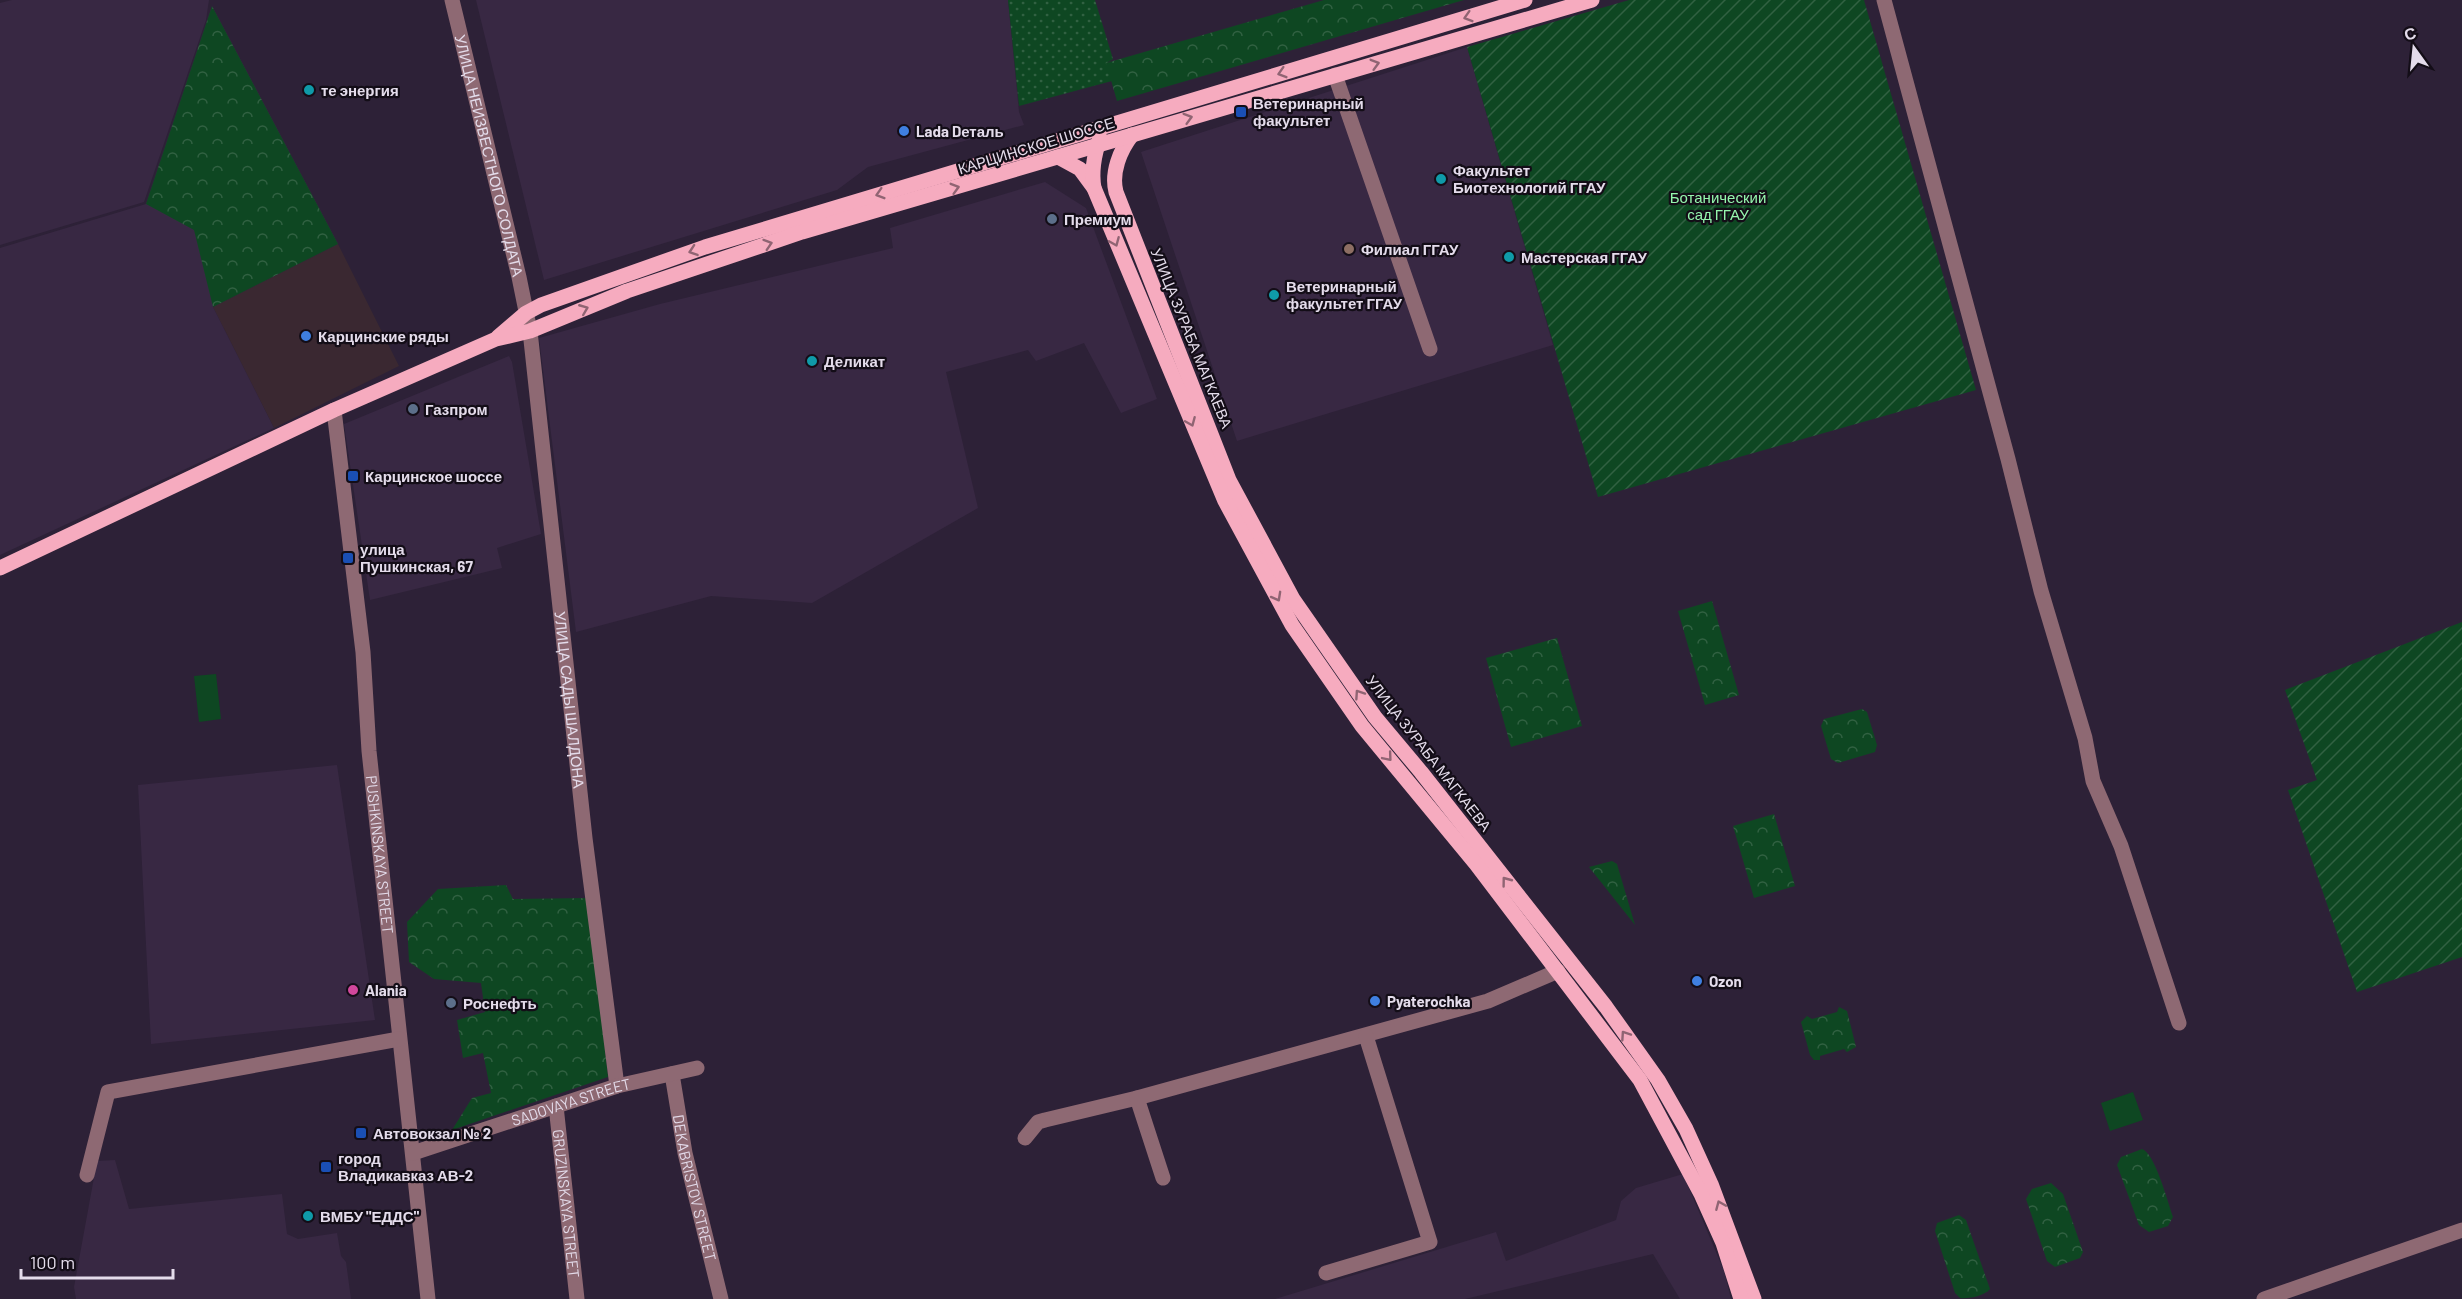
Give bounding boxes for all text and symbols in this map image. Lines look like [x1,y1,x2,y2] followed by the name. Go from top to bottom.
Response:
[1464,10,1474,22] one-way arrow
[2384,18,2444,78] north arrow
[2402,22,2418,44] text: С
[452,33,528,278] street label: УЛИЦА НЕИЗВЕСТНОГО СОЛДАТА
[1369,59,1380,71] one-way arrow
[1277,66,1288,78] one-way arrow
[321,81,399,99] place label: те энергия
[302,83,316,97] marker: те энергия
[1253,94,1364,129] place label: Ветеринарный факультет
[1234,105,1248,119] marker: Ветеринарный факультет
[956,113,1116,177] street label: КАРЦИНСКОЕ ШОССЕ
[1183,113,1193,126] one-way arrow
[916,122,1004,140] place label: Lada Dеталь
[897,124,911,138] marker: Lada Dеталь
[1453,161,1606,196] place label: Факультет Биотехнологий ГГАУ
[1434,172,1448,186] marker: Факультет Биотехнологий ГГАУ
[949,183,960,195] one-way arrow
[875,187,886,199] one-way arrow
[1670,188,1766,223] park label: Ботанический сад ГГАУ
[1064,210,1132,228] place label: Премиум
[1045,212,1059,226] marker: Премиум
[1108,236,1120,247] one-way arrow
[762,239,773,251] one-way arrow
[1361,240,1459,258] place label: Филиал ГГАУ
[1342,242,1356,256] marker: Филиал ГГАУ
[688,244,699,256] one-way arrow
[1148,245,1236,431] street label: УЛИЦА ЗУРАБА МАГКАЕВА
[1521,248,1647,266] place label: Мастерская ГГАУ
[1502,250,1516,264] marker: Мастерская ГГАУ
[1286,277,1403,312] place label: Ветеринарный факультет ГГАУ
[1267,288,1281,302] marker: Ветеринарный факультет ГГАУ
[578,304,589,316] one-way arrow
[318,327,449,345] place label: Карцинские ряды
[299,329,313,343] marker: Карцинские ряды
[824,352,885,370] place label: Деликат
[805,354,819,368] marker: Деликат
[425,400,488,418] place label: Газпром
[406,402,420,416] marker: Газпром
[1184,416,1196,427] one-way arrow
[365,467,502,485] place label: Карцинское шоссе
[346,469,360,483] marker: Карцинское шоссе
[360,540,473,575] place label: улица Пушкинская, 67
[341,551,355,565] marker: улица Пушкинская, 67
[1269,591,1281,601] one-way arrow
[551,610,589,789] street label: УЛИЦА САДЫ ШАЛДОНА
[1363,672,1495,834] street label: УЛИЦА ЗУРАБА МАГКАЕВА
[1356,690,1367,701] one-way arrow
[1380,750,1391,761] one-way arrow
[363,774,398,935] street label: PUSHKINSKAYA STREET
[1502,876,1513,887] one-way arrow
[1709,972,1742,990] place label: Ozon
[1690,974,1704,988] marker: Ozon
[365,981,407,999] place label: Alania
[346,983,360,997] marker: Alania
[1387,992,1470,1010] place label: Pyaterochka
[463,994,537,1012] place label: Роснефть
[1368,994,1382,1008] marker: Pyaterochka
[444,996,458,1010] marker: Роснефть
[1621,1031,1632,1042] one-way arrow
[509,1074,632,1129] street label: SADOVAYA STREET
[670,1113,720,1263] street label: DEKABRISTOV STREET
[373,1124,491,1142] place label: Автовокзал № 2
[354,1126,368,1140] marker: Автовокзал № 2
[550,1128,584,1279] street label: GRUZINSKAYA STREET
[338,1149,473,1184] place label: город Владикавказ АВ-2
[319,1160,333,1174] marker: город Владикавказ АВ-2
[1715,1200,1727,1211] one-way arrow
[320,1207,420,1225] place label: ВМБУ "ЕДДС"
[301,1209,315,1223] marker: ВМБУ "ЕДДС"
[21,1242,172,1280] scale bar
[30,1251,75,1273] text: 100 m

